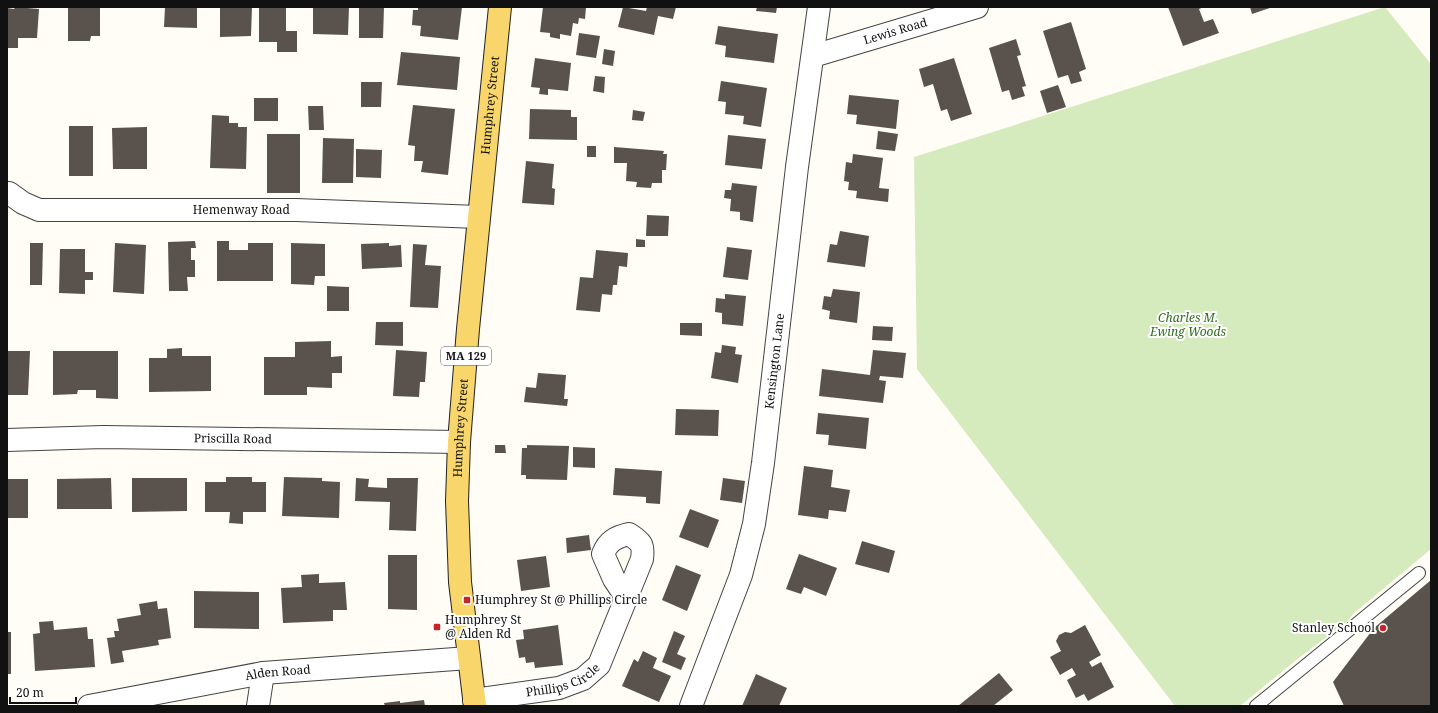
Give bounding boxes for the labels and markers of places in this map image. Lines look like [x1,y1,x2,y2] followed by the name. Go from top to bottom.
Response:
[475,591,647,608] place label: Humphrey St @ Phillips Circle
[462,595,472,605] marker: Humphrey St @ Phillips Circle
[445,611,521,642] place label: Humphrey St @ Alden Rd
[1292,619,1375,636] place label: Stanley School
[432,622,442,632] marker: Humphrey St @ Alden Rd
[1378,623,1388,633] marker: Stanley School

